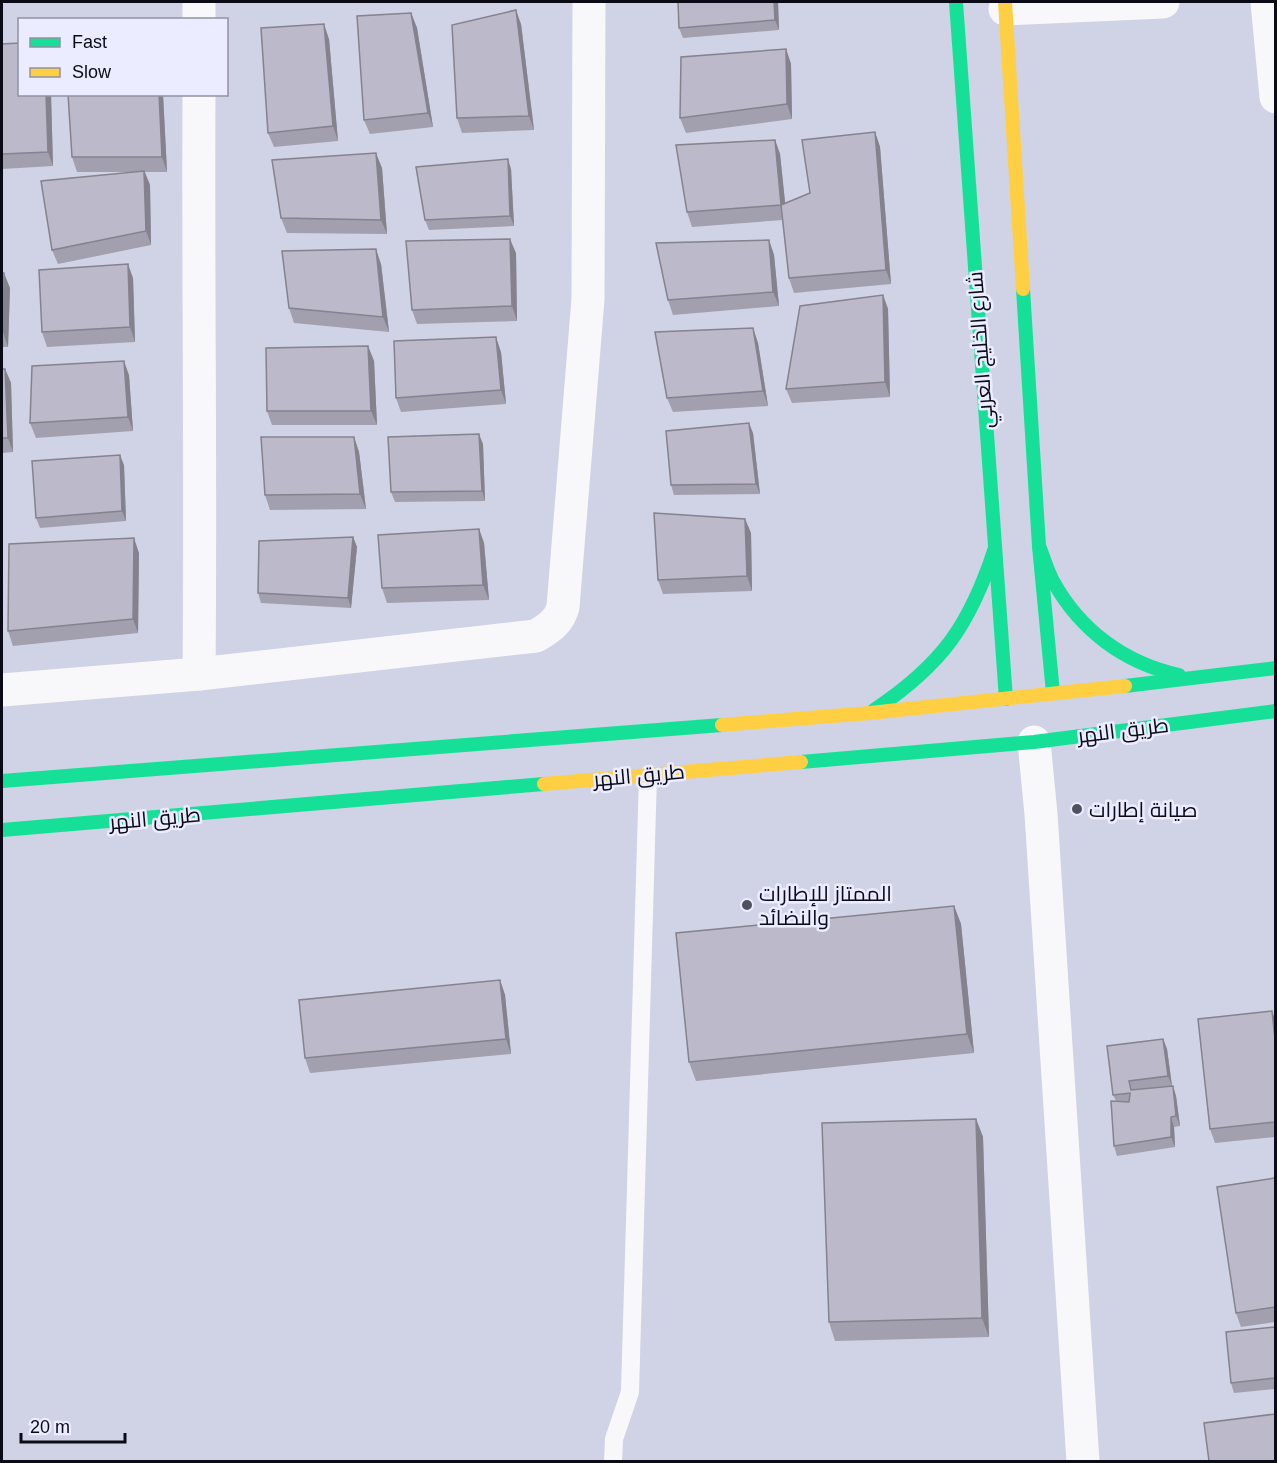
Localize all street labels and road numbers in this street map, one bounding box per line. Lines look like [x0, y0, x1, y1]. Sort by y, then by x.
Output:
street label: شارع الخليج العربي [963, 270, 1002, 429]
street label: طريق النهر [1075, 713, 1170, 749]
street label: طريق النهر [591, 760, 686, 793]
street label: طريق النهر [107, 803, 202, 836]

